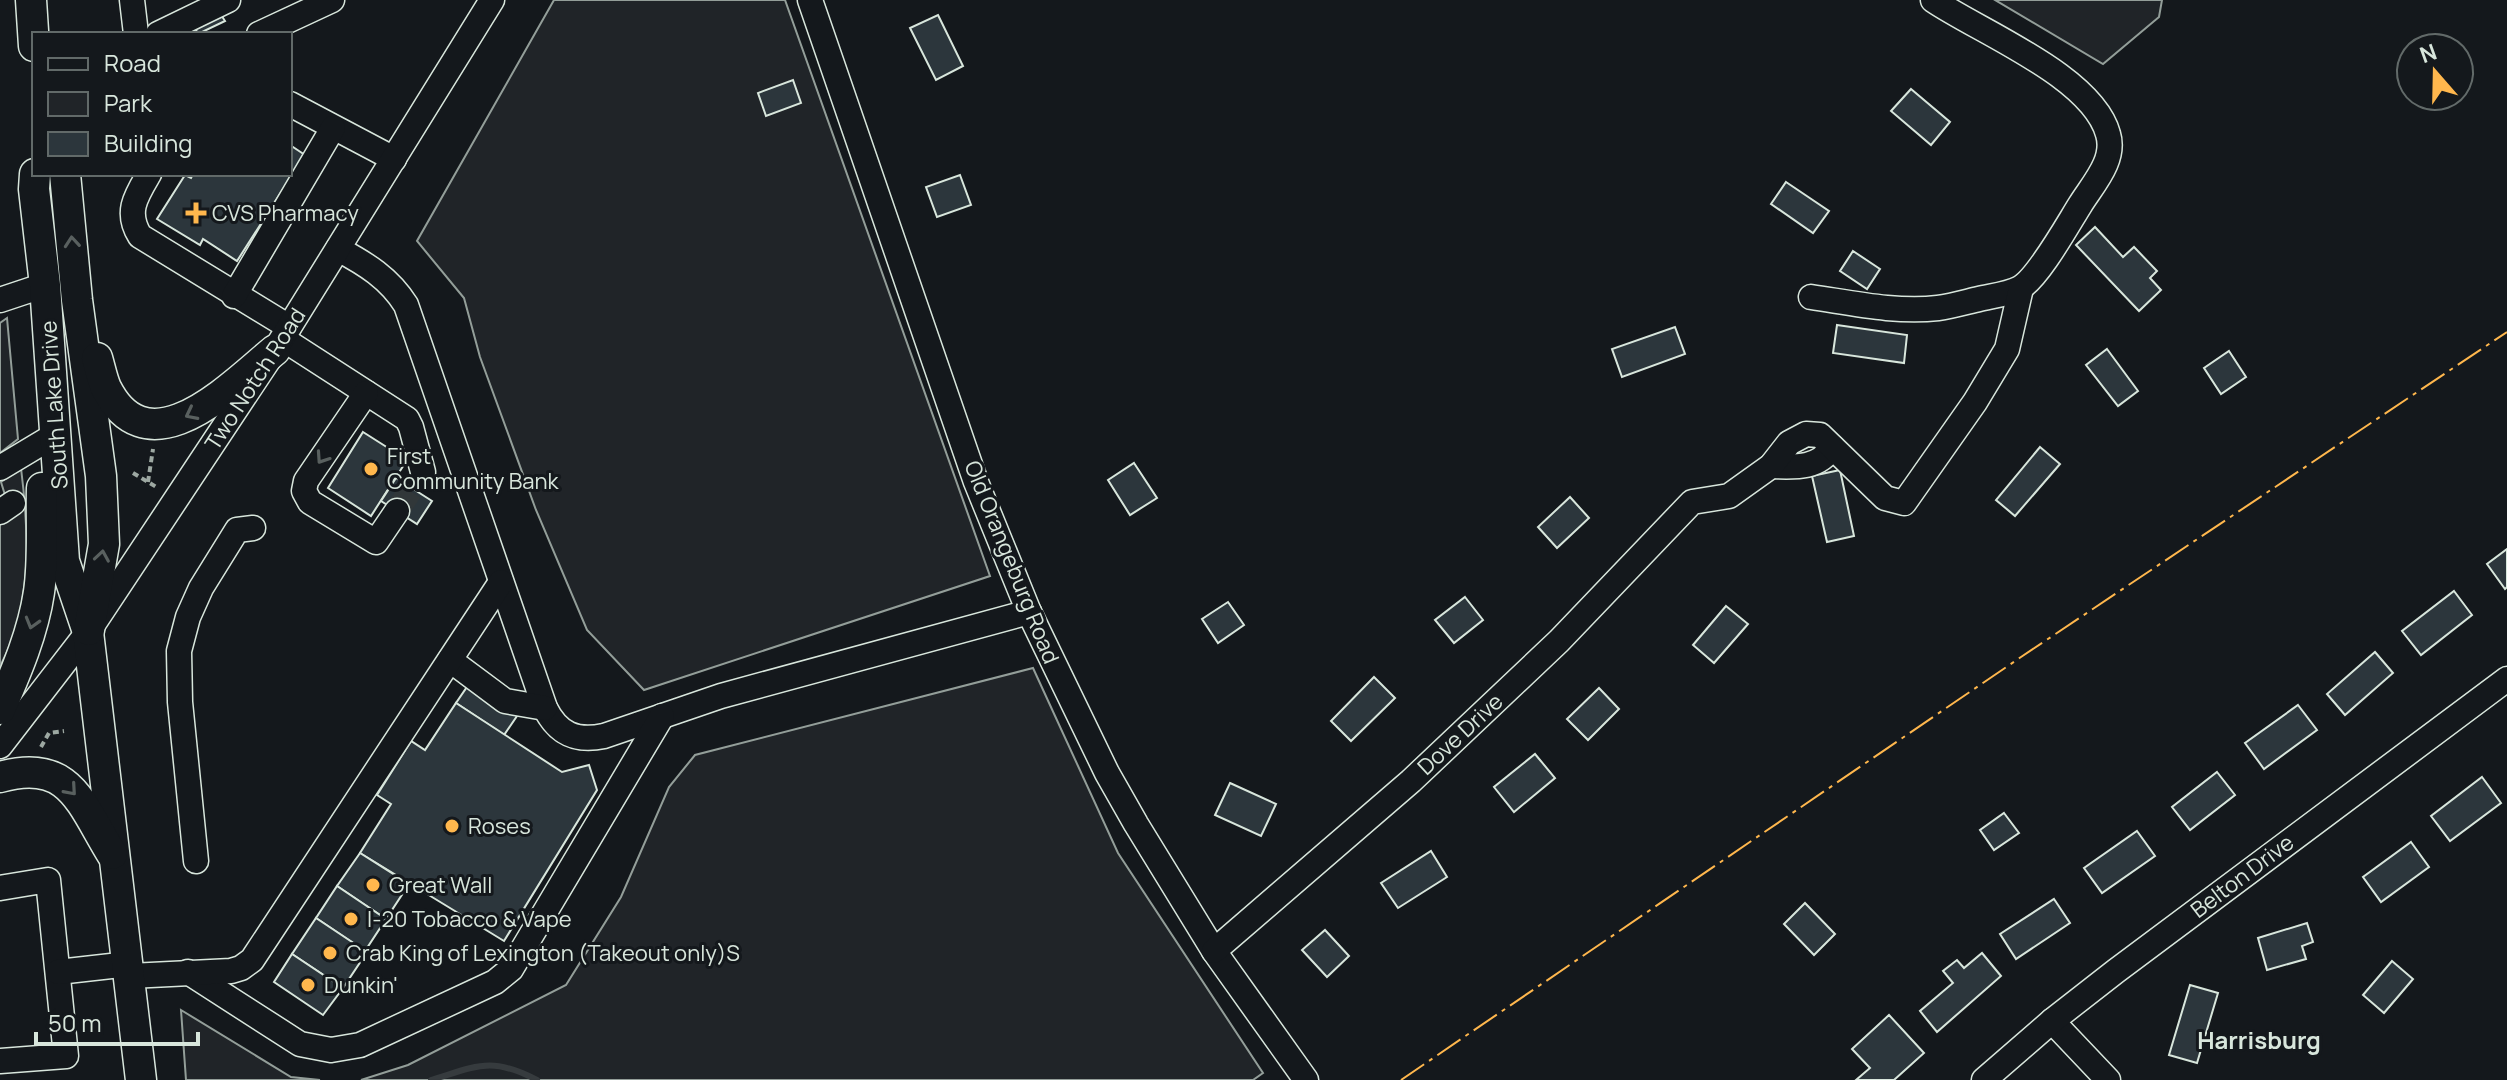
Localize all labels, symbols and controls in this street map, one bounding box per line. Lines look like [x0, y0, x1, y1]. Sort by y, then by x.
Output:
legend [32, 32, 292, 176]
north arrow [2395, 32, 2475, 112]
text: N [2416, 36, 2441, 70]
text: Road [104, 46, 161, 79]
text: Park [104, 86, 153, 119]
text: Building [104, 126, 192, 159]
place label: CVS Pharmacy [212, 198, 359, 228]
marker: CVS Pharmacy [187, 204, 205, 222]
one-way arrow [63, 235, 80, 248]
street label: Two Notch Road [198, 302, 312, 456]
street label: South Lake Drive [33, 320, 75, 490]
one-way arrow [184, 405, 199, 420]
place label: First Community Bank [387, 441, 560, 496]
one-way arrow [317, 449, 332, 463]
street label: Old Orangeburg Road [958, 456, 1066, 668]
marker: First Community Bank [362, 460, 380, 478]
one-way arrow [92, 549, 109, 562]
one-way arrow [25, 615, 41, 629]
street label: Dove Drive [1411, 687, 1509, 781]
one-way arrow [61, 781, 75, 796]
place label: Roses [468, 811, 531, 841]
marker: Roses [443, 817, 461, 835]
street label: Belton Drive [2184, 827, 2300, 925]
place label: Great Wall [389, 870, 492, 900]
marker: Great Wall [364, 876, 382, 894]
place label: I-20 Tobacco & Vape [367, 904, 572, 934]
marker: I-20 Tobacco & Vape [342, 910, 360, 928]
place label: Crab King of Lexington (Takeout only)S [346, 938, 740, 968]
marker: Crab King of Lexington (Takeout only)S [321, 944, 339, 962]
place label: Dunkin' [324, 970, 398, 1000]
marker: Dunkin' [299, 976, 317, 994]
scale bar [36, 996, 198, 1046]
text: 50 m [48, 1006, 102, 1039]
district label: Harrisburg [2197, 1023, 2321, 1056]

